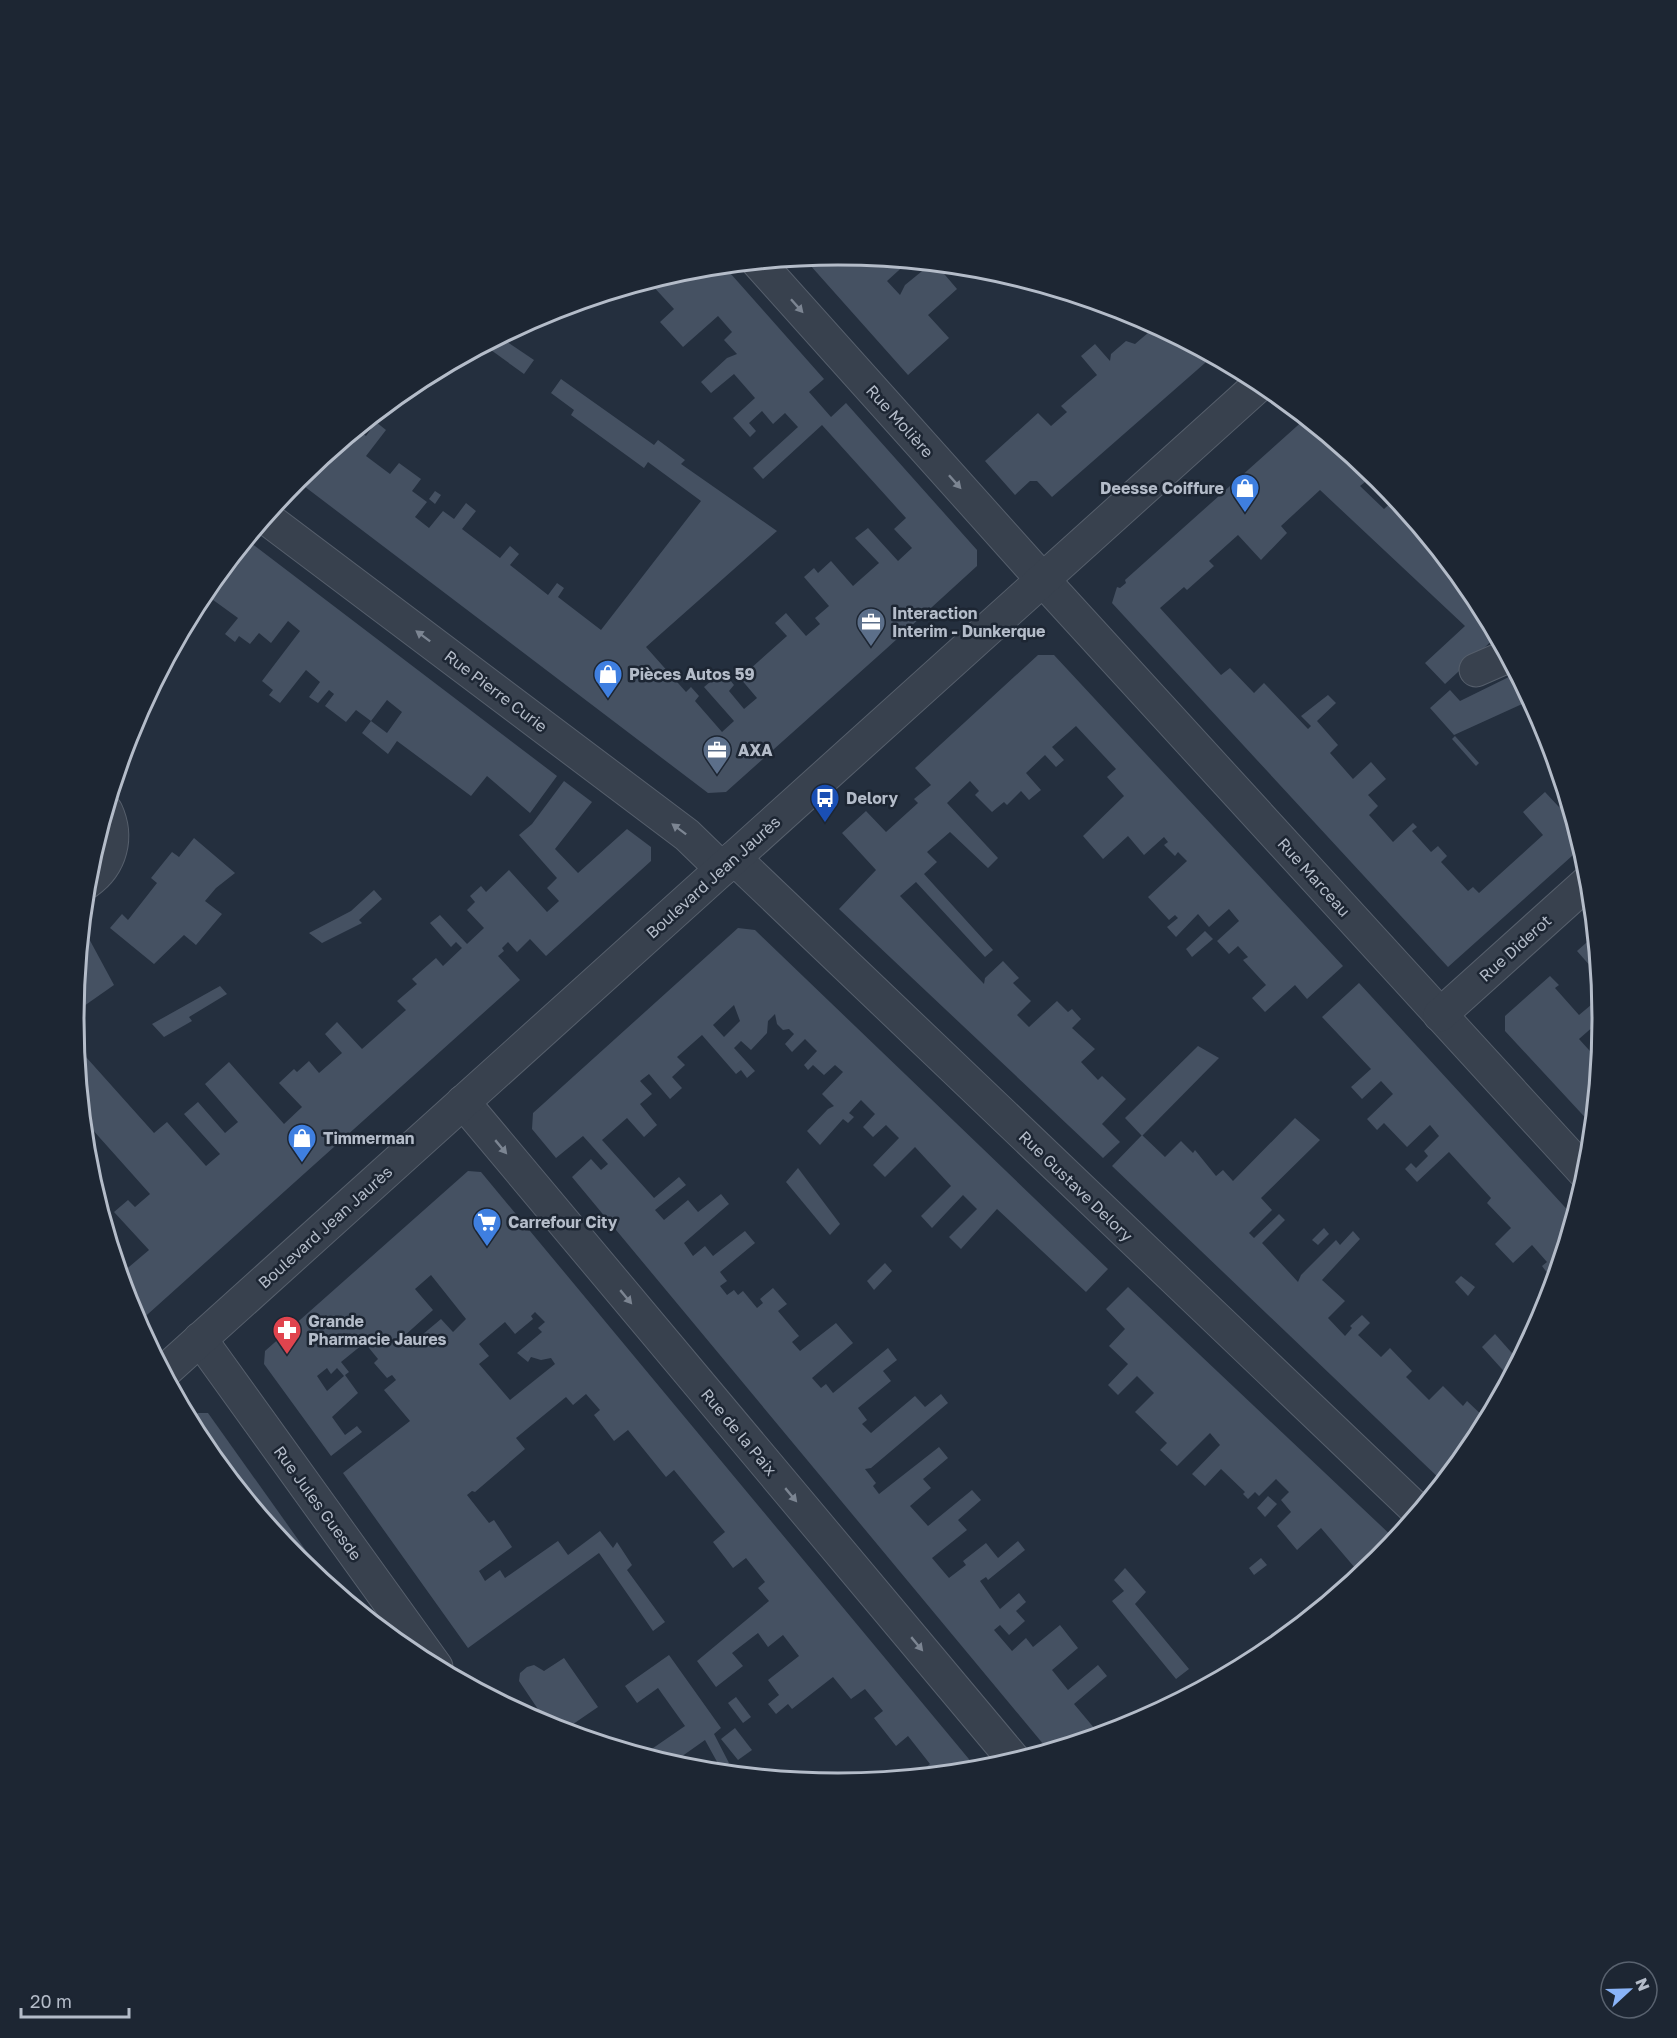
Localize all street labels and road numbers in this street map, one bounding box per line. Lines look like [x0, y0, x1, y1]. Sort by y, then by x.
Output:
street label: Rue Molière [862, 381, 938, 461]
street label: Rue Pierre Curie [441, 646, 551, 736]
street label: Boulevard Jean Jaurès [642, 811, 784, 943]
street label: Rue Marceau [1273, 833, 1355, 921]
street label: Rue Diderot [1475, 910, 1555, 986]
street label: Rue Gustave Delory [1015, 1126, 1137, 1246]
street label: Boulevard Jean Jaurès [254, 1161, 396, 1293]
street label: Rue de la Paix [697, 1384, 781, 1480]
street label: Rue Jules Guesde [270, 1442, 366, 1564]

